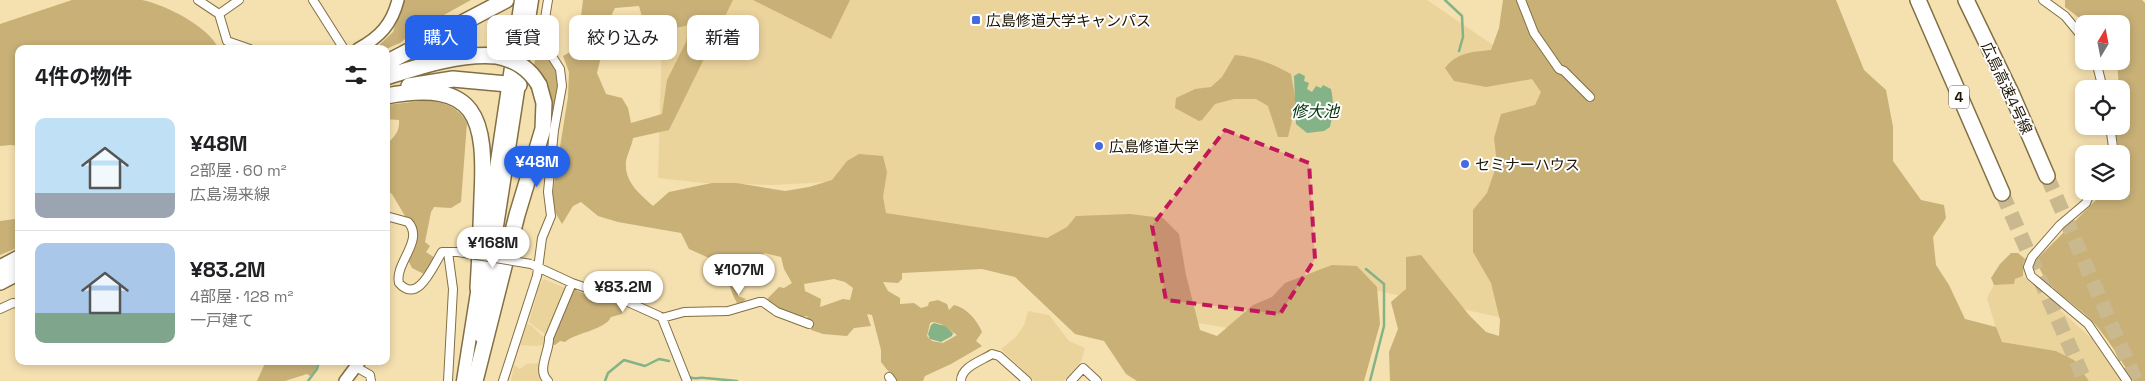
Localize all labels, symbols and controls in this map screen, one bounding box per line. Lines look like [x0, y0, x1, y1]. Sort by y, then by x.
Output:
place label: 広島修道大学キャンパス [986, 11, 1151, 30]
marker: 広島修道大学キャンパス [970, 14, 982, 26]
chip: 購入 [405, 15, 477, 60]
chip: 賃貸 [487, 15, 559, 60]
chip: 絞り込み [569, 15, 677, 60]
chip: 新着 [687, 15, 759, 60]
north arrow [2075, 15, 2130, 70]
map controls [2075, 15, 2130, 200]
street label: 広島高速4号線 [1977, 39, 2037, 137]
icon: filters [342, 61, 370, 89]
text: 4件の物件 [35, 63, 132, 90]
button: locate [2075, 80, 2130, 135]
road number: 4 [1949, 85, 1969, 108]
water label: 修大池 [1291, 101, 1341, 122]
text: ¥48M [190, 130, 248, 157]
place label: 広島修道大学 [1109, 137, 1199, 156]
icon: home [75, 138, 135, 198]
marker: 広島修道大学 [1093, 140, 1105, 152]
button: layers [2075, 145, 2130, 200]
pin: ¥48M [507, 146, 567, 188]
text: ¥48M [515, 151, 559, 172]
place label: セミナーハウス [1475, 155, 1580, 174]
marker: セミナーハウス [1459, 158, 1471, 170]
text: 2部屋 · 60 m² [190, 160, 287, 181]
text: 広島湯来線 [190, 184, 270, 205]
pin: ¥168M [458, 226, 528, 269]
text: ¥168M [468, 232, 518, 253]
pin: ¥107M [704, 254, 774, 296]
text: ¥83.2M [190, 256, 266, 283]
text: ¥107M [714, 259, 764, 280]
icon: home [75, 263, 135, 323]
pin: ¥83.2M [582, 270, 664, 313]
text: ¥83.2M [594, 276, 652, 297]
text: 4部屋 · 128 m² [190, 286, 293, 307]
text: 一戸建て [190, 310, 254, 331]

